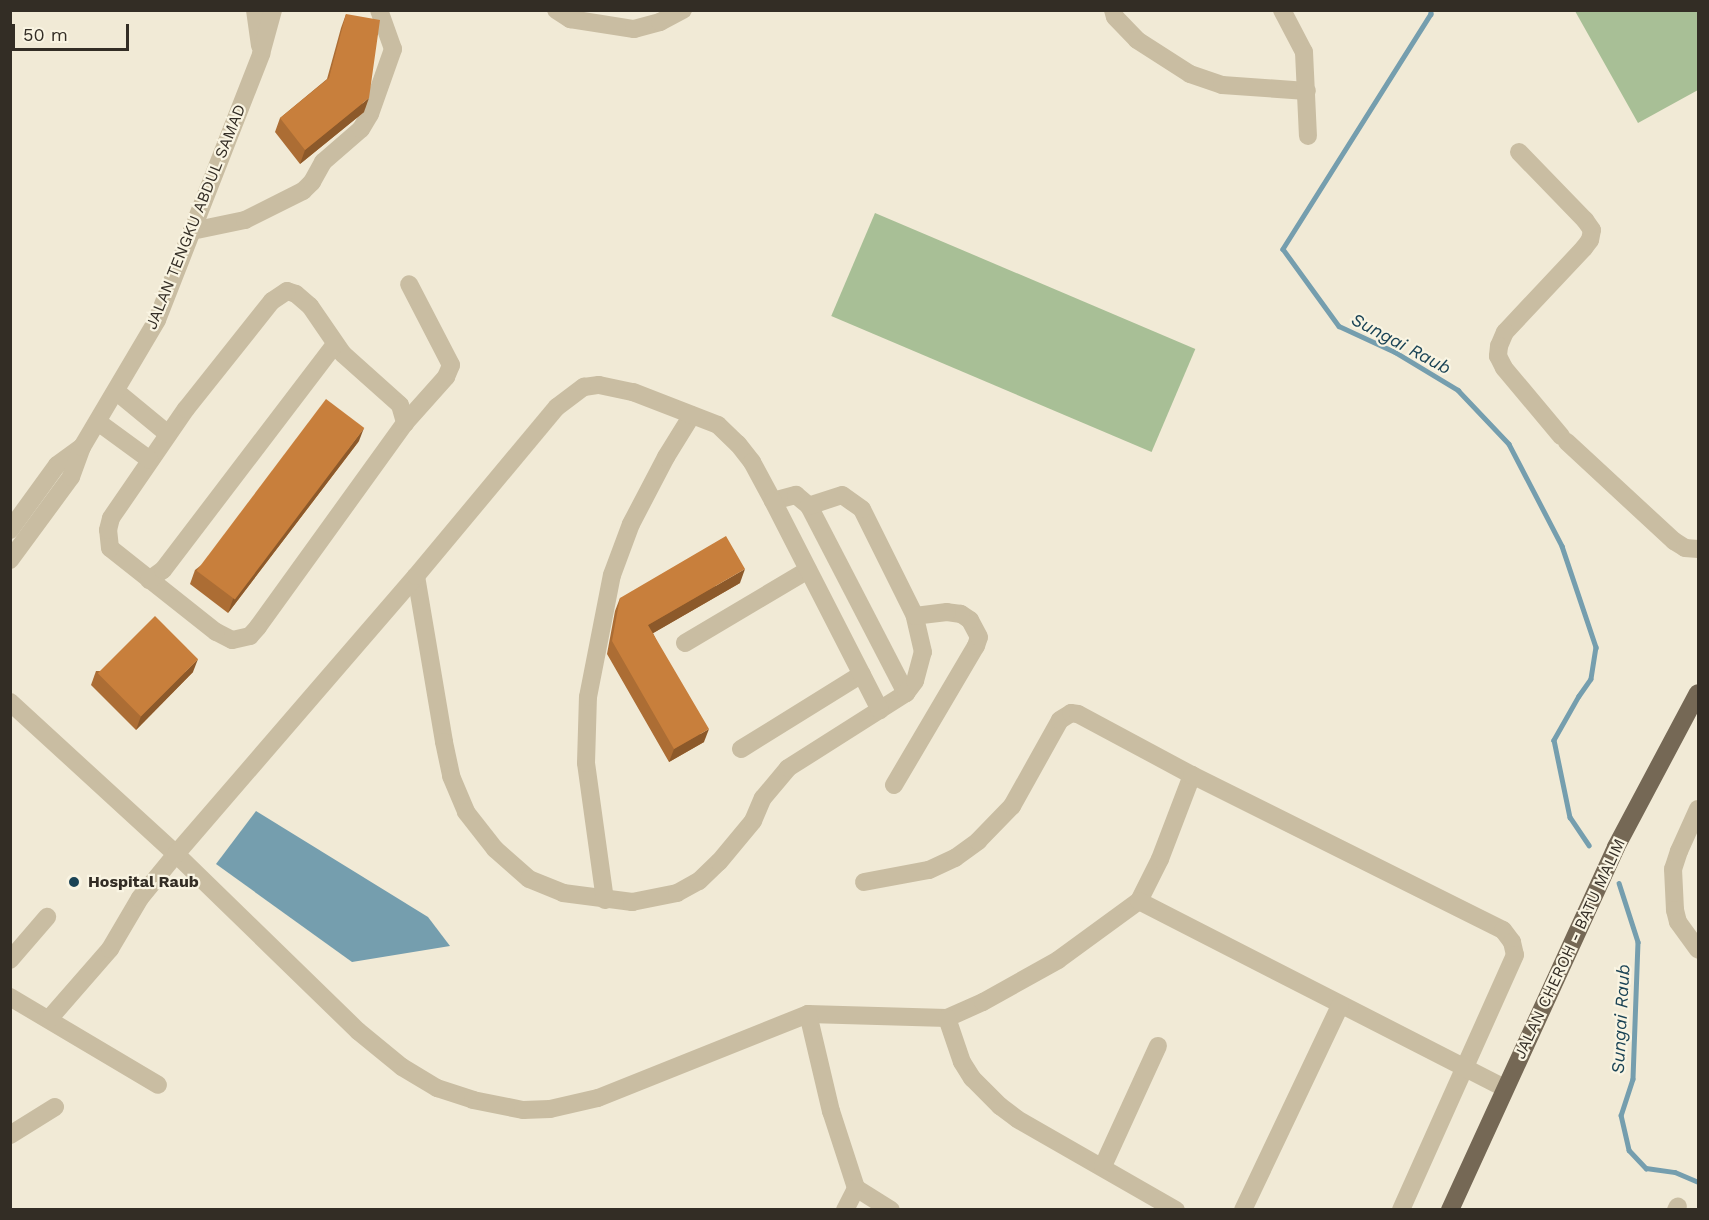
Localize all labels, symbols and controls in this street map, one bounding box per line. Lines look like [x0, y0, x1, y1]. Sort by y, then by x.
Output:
scale bar [15, 12, 132, 50]
text: 50 m [23, 24, 68, 45]
street label: JALAN TENGKU ABDUL SAMAD [142, 101, 250, 333]
water label: Sungai Raub [1347, 309, 1455, 379]
street label: JALAN CHEROH - BATU MALIM [1510, 836, 1630, 1062]
place label: Hospital Raub [88, 872, 199, 892]
marker: Hospital Raub [65, 873, 83, 891]
water label: Sungai Raub [1607, 964, 1635, 1074]

